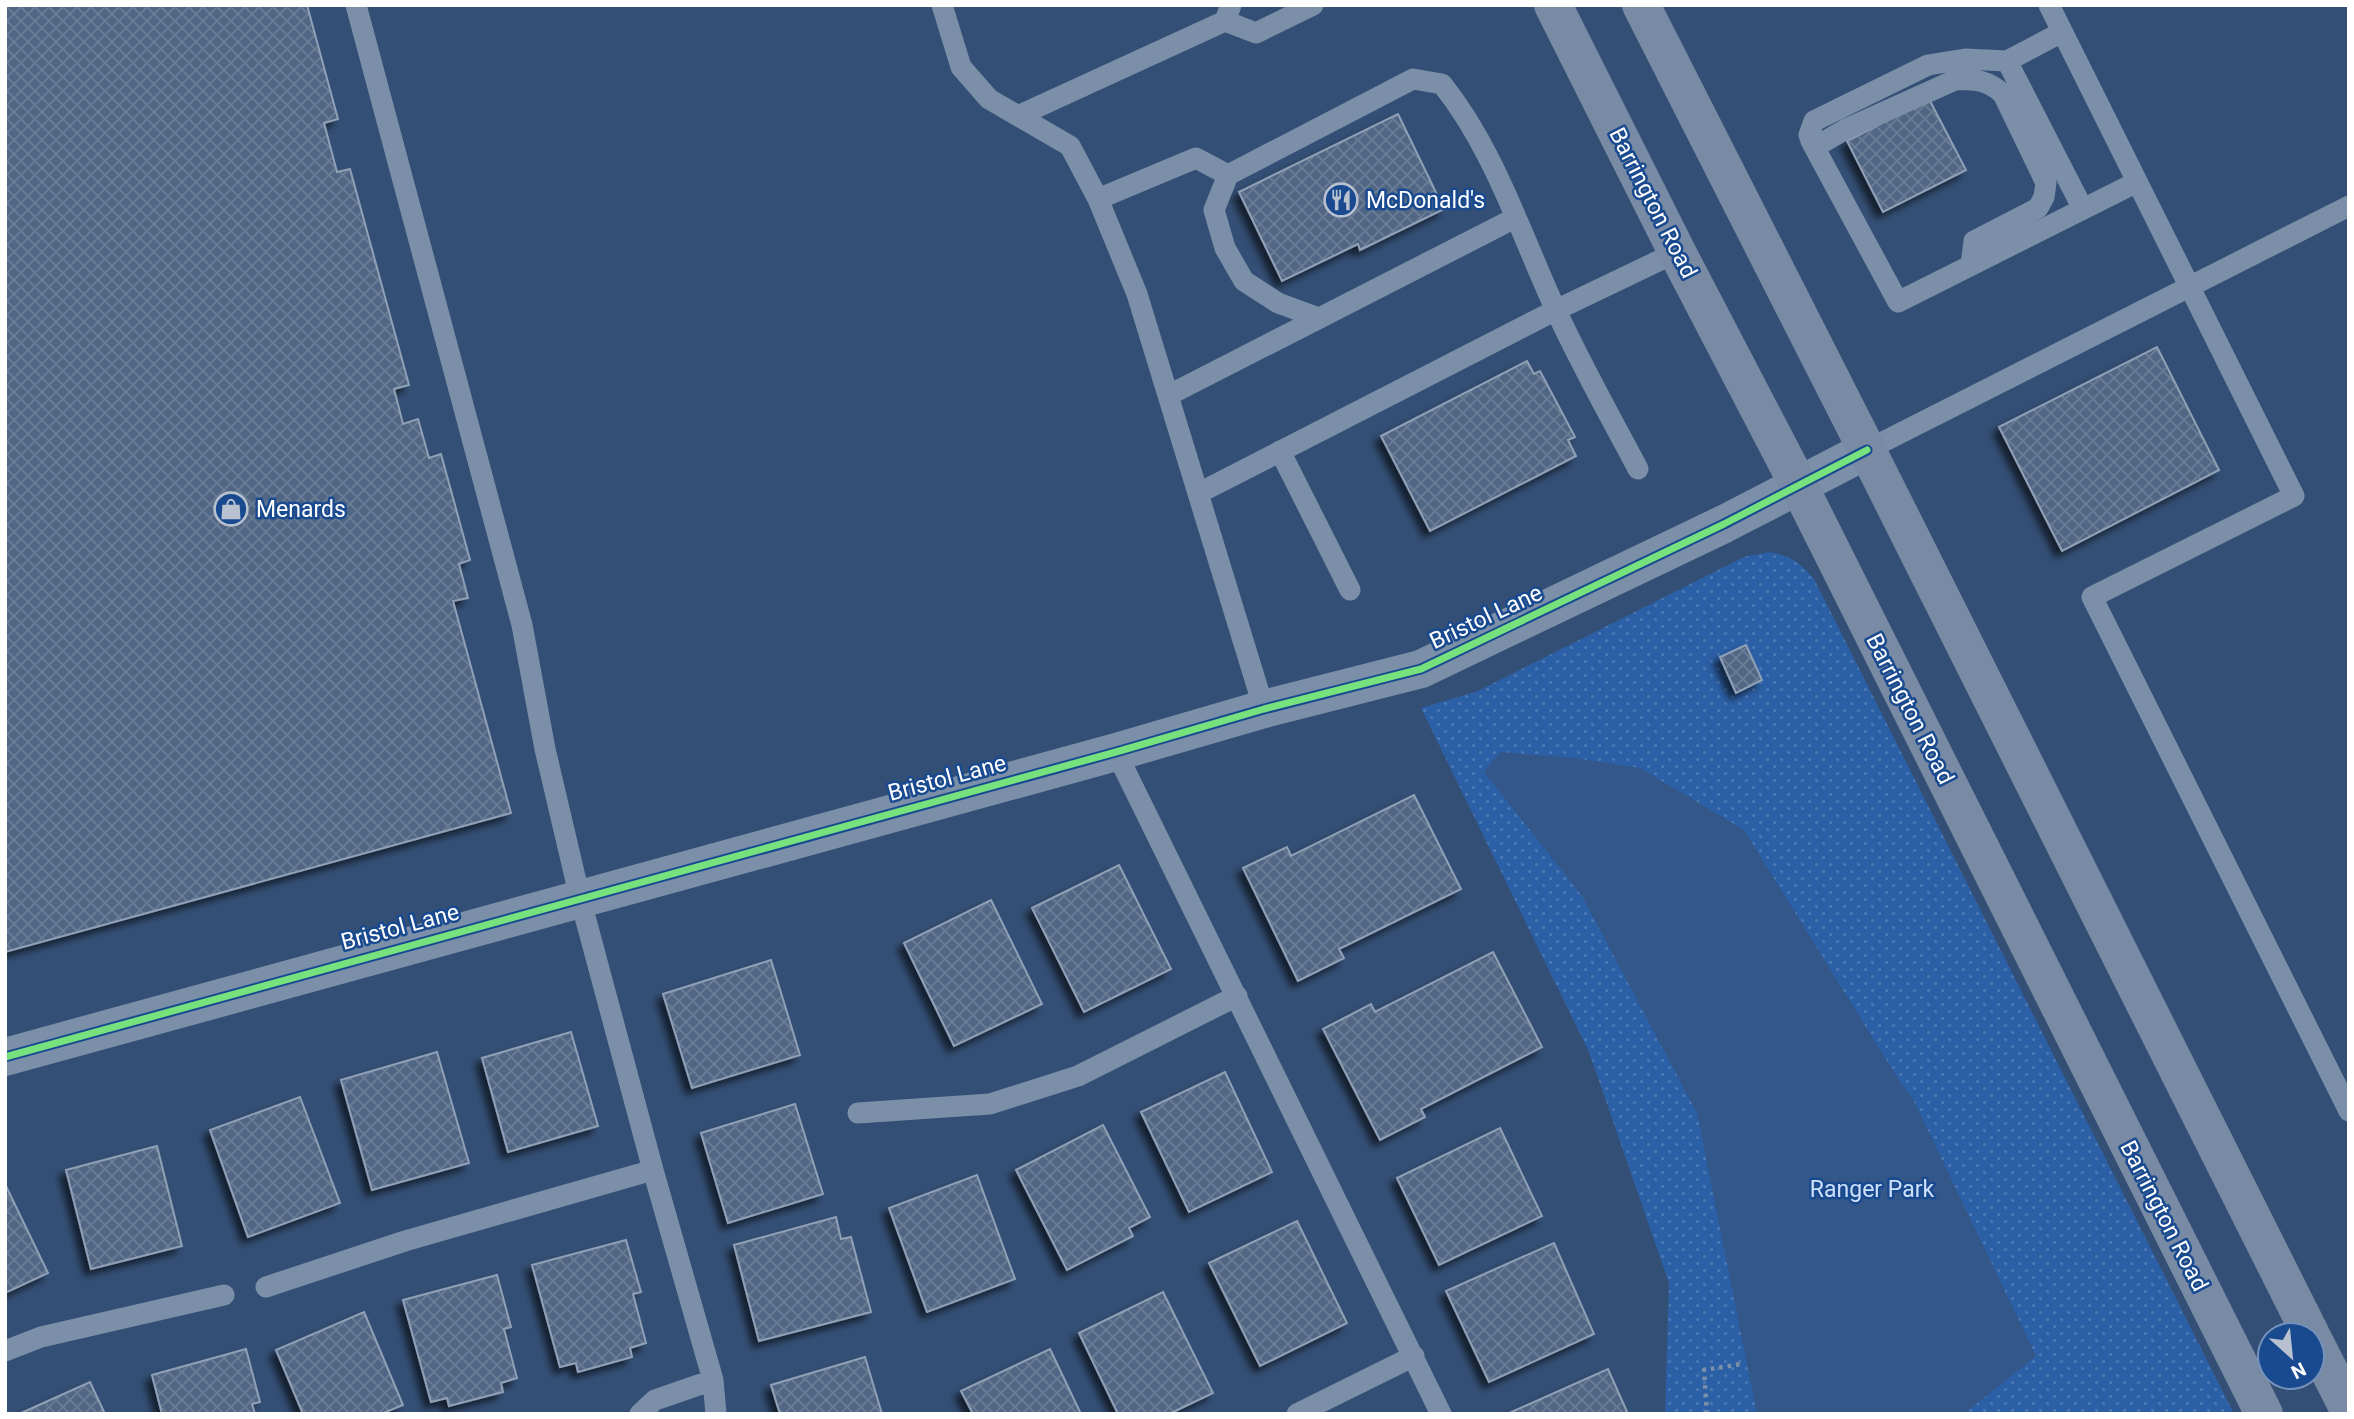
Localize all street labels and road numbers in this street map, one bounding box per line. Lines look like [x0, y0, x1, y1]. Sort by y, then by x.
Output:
street label: Barrington Road [1603, 123, 1703, 283]
street label: Bristol Lane [1425, 579, 1547, 655]
street label: Barrington Road [1860, 629, 1960, 789]
street label: Bristol Lane [885, 749, 1009, 807]
street label: Bristol Lane [338, 898, 462, 956]
street label: Barrington Road [2114, 1136, 2214, 1296]

